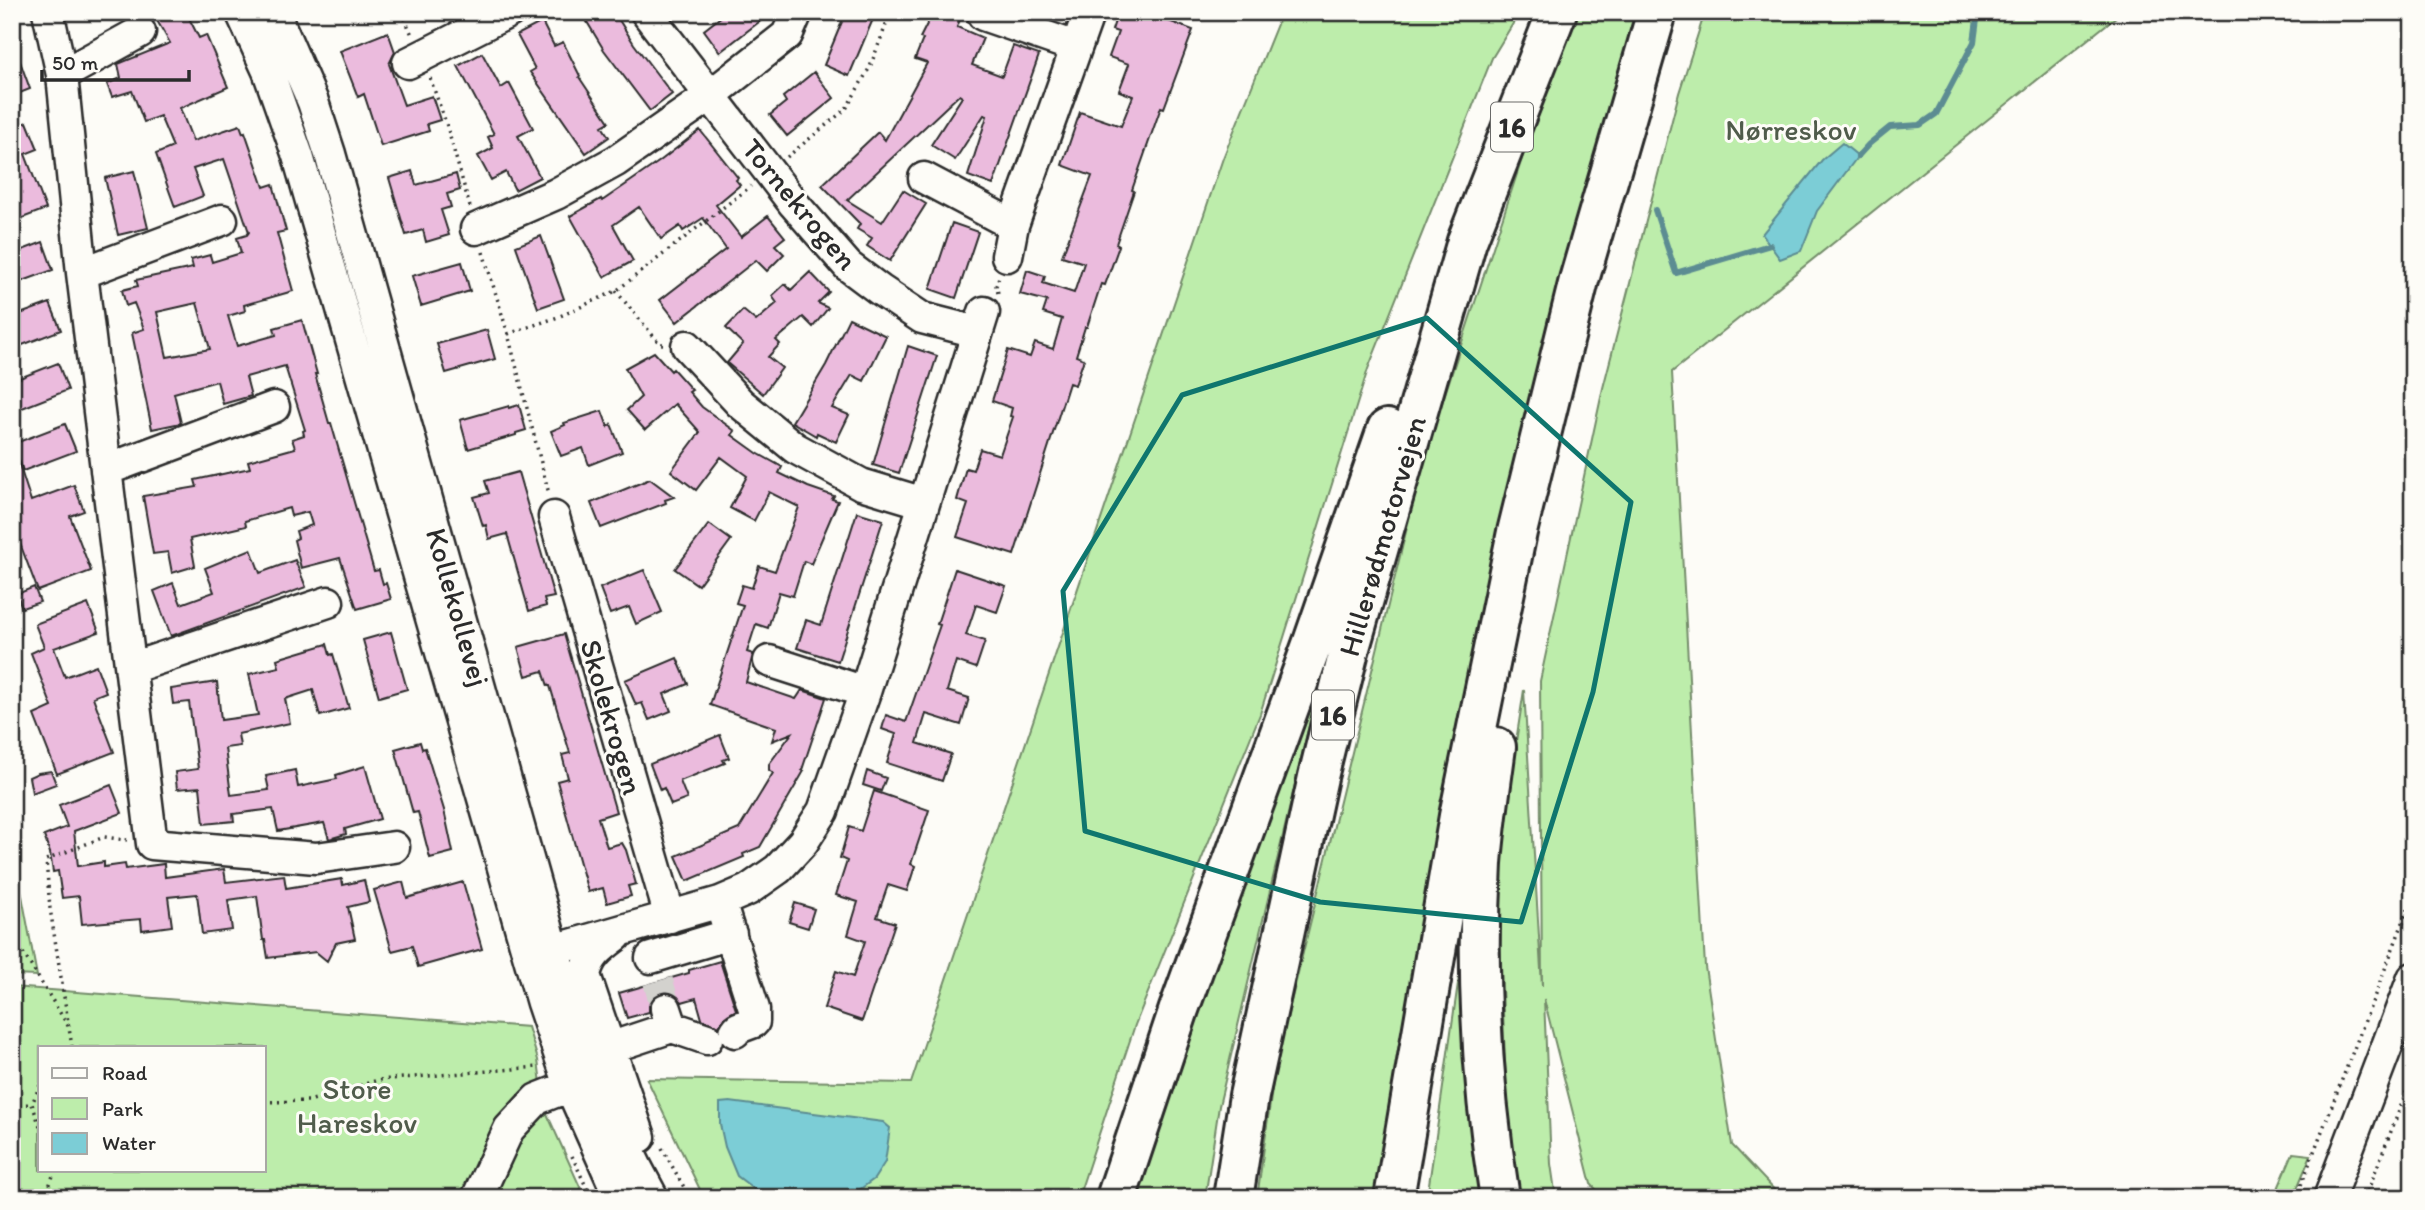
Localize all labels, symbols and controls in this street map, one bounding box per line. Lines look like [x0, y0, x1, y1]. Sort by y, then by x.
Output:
scale bar [42, 38, 189, 82]
text: 50 m [52, 50, 99, 75]
road number: 16 [1491, 102, 1533, 152]
park label: Nørreskov [1725, 111, 1857, 148]
street label: Tornekrogen [734, 131, 866, 277]
street label: Hillerødmotorvejen [1330, 411, 1434, 660]
street label: Kollekollevej [418, 523, 498, 691]
street label: Skolekrogen [572, 635, 652, 799]
road number: 16 [1312, 690, 1354, 740]
legend [38, 1046, 266, 1172]
text: Road [102, 1060, 148, 1085]
park label: Store Hareskov [297, 1070, 417, 1141]
text: Park [102, 1096, 144, 1121]
text: Water [102, 1130, 156, 1155]

